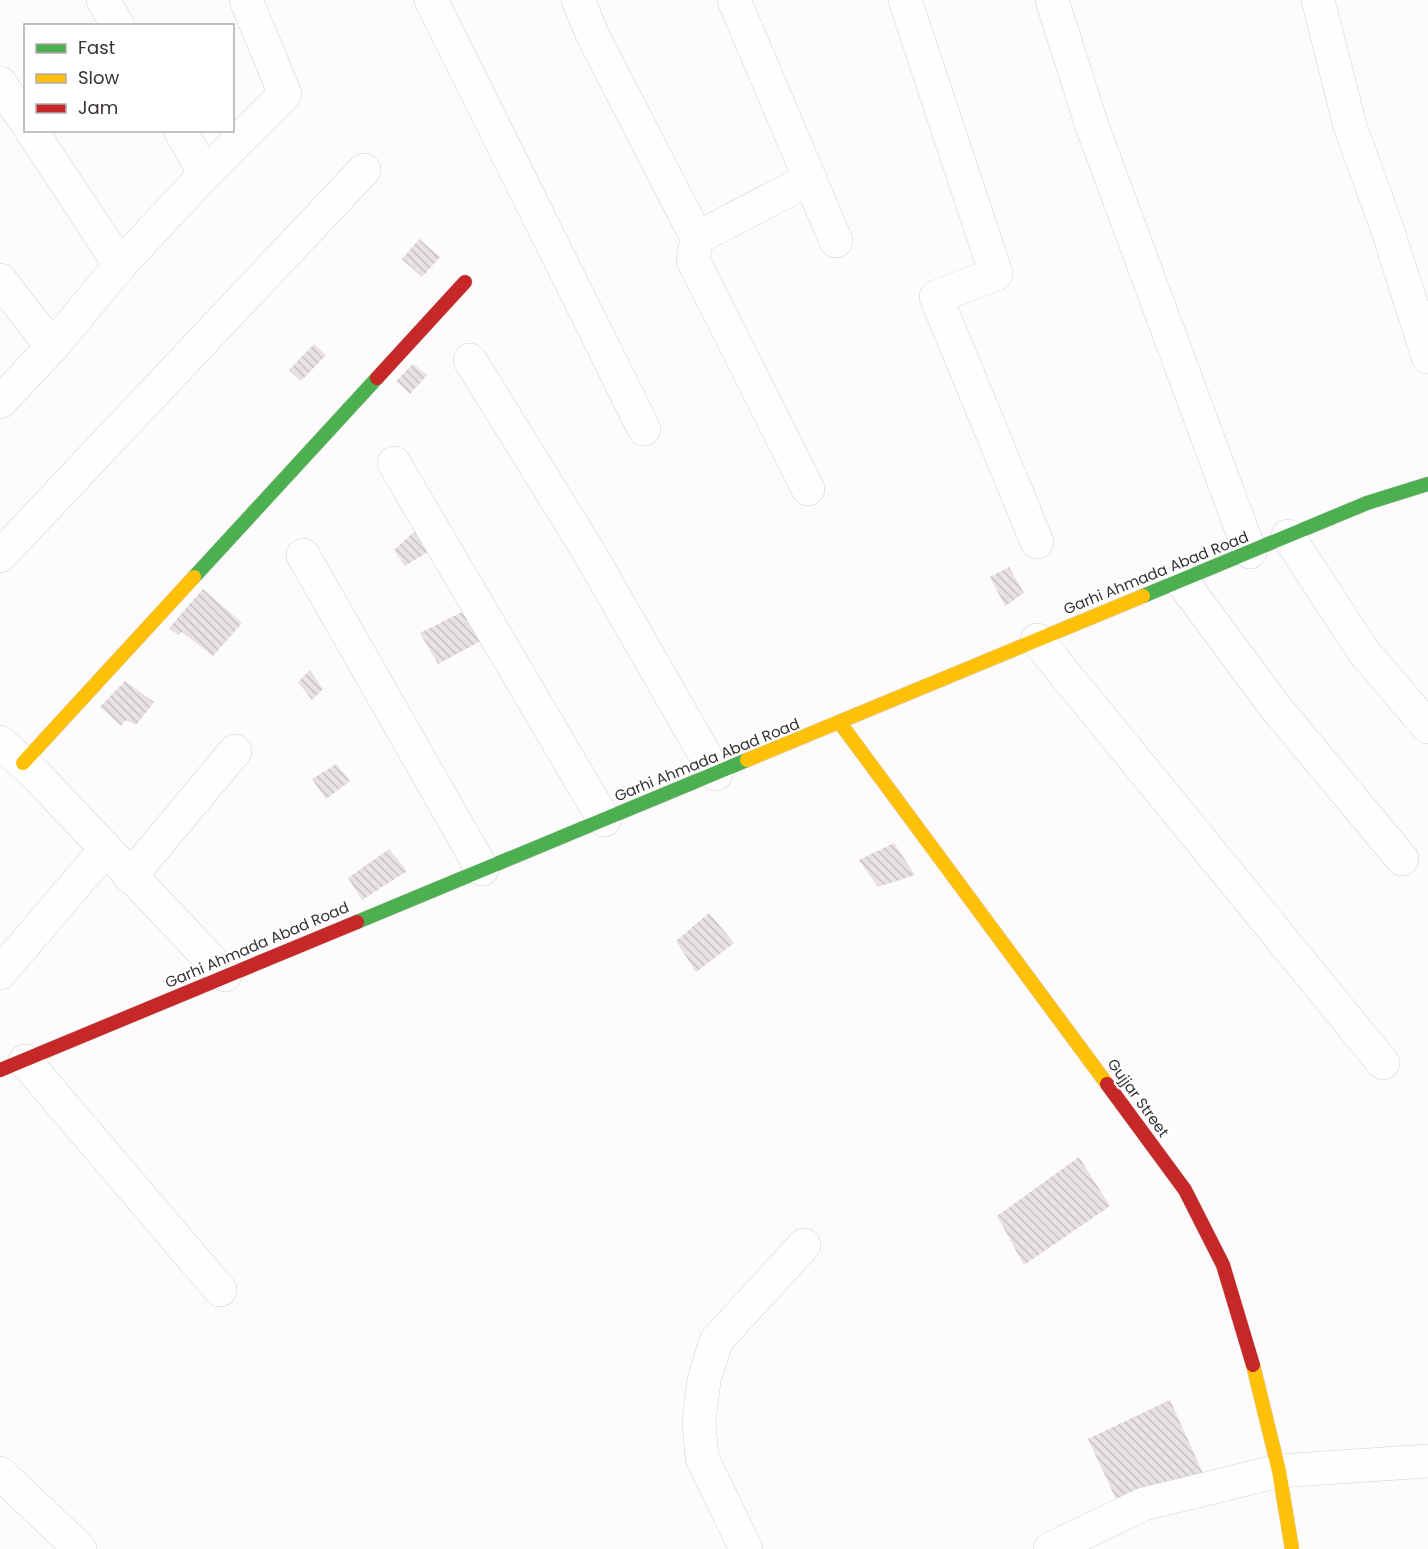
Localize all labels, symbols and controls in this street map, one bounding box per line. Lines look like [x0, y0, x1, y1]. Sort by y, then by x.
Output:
legend [24, 24, 234, 132]
text: Fast [78, 35, 115, 60]
text: Slow [78, 65, 120, 90]
text: Jam [78, 95, 118, 120]
street label: Garhi Ahmada Abad Road [1060, 526, 1251, 619]
street label: Garhi Ahmada Abad Road [611, 713, 802, 806]
street label: Garhi Ahmada Abad Road [162, 896, 352, 993]
street label: Gujjar Street [1103, 1054, 1174, 1141]

